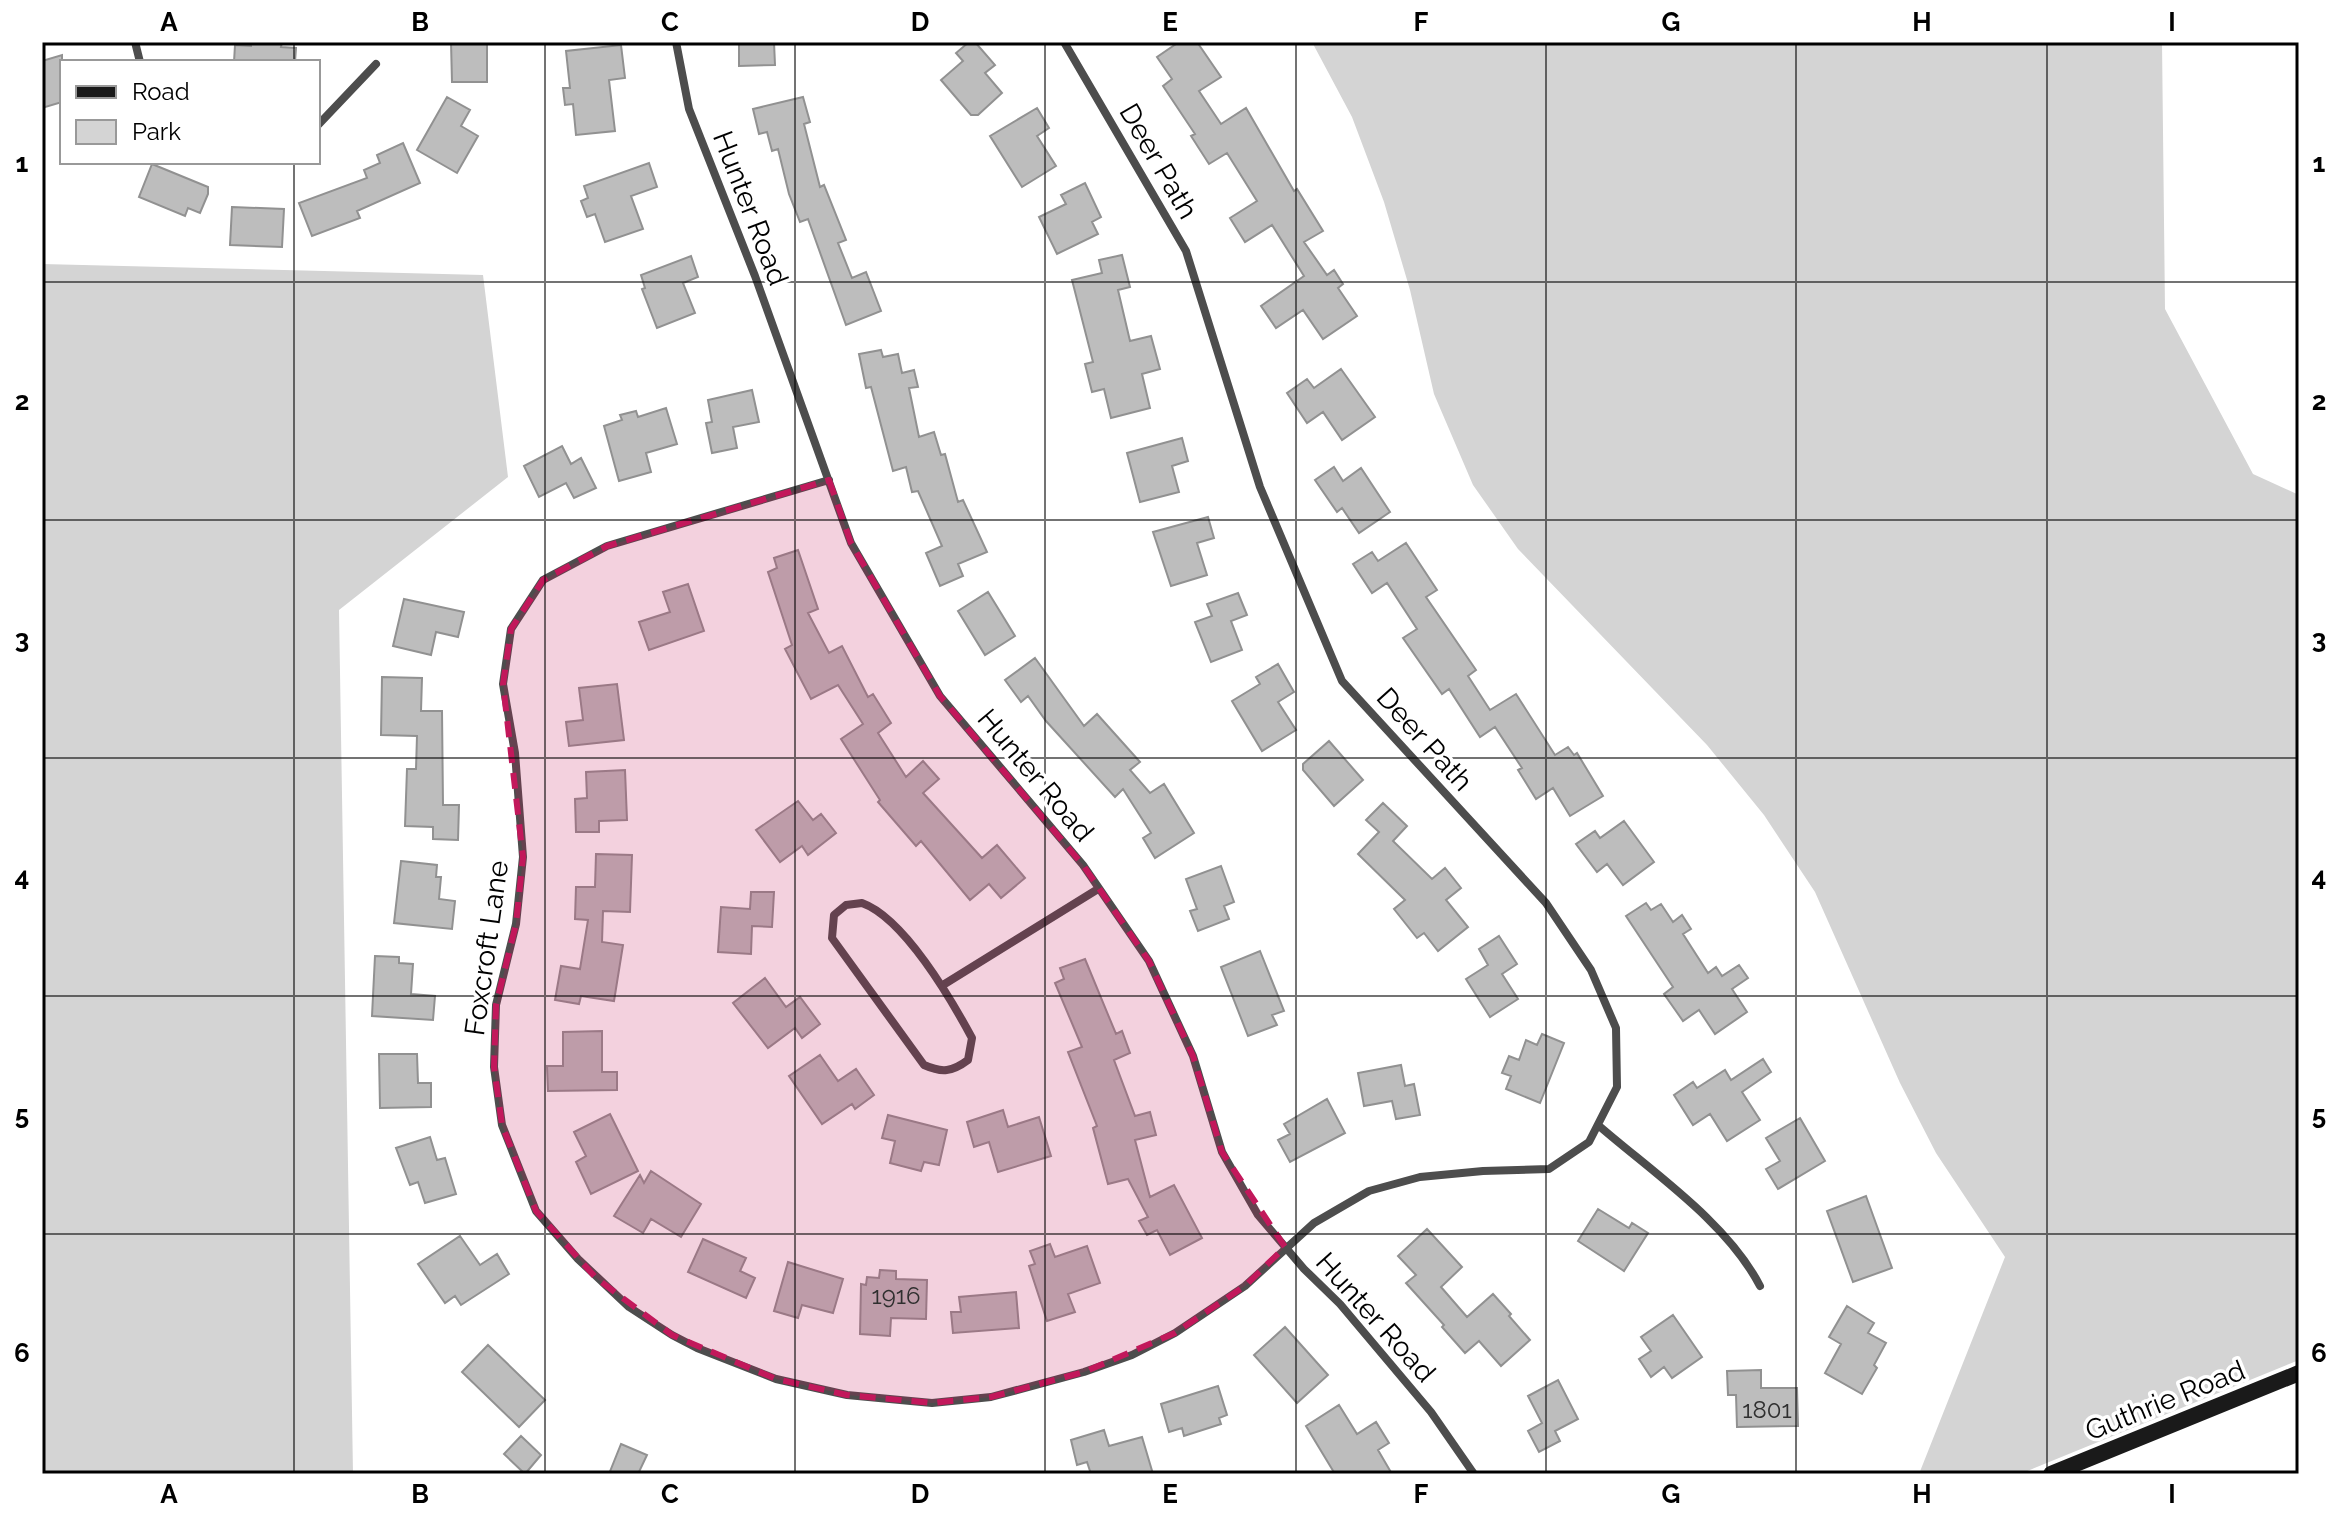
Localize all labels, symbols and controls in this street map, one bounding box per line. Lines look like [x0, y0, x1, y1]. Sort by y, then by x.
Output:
text: A [160, 7, 178, 37]
text: B [411, 7, 429, 37]
text: C [661, 7, 679, 37]
text: D [911, 7, 929, 37]
text: E [1162, 7, 1178, 37]
text: F [1414, 7, 1429, 37]
text: G [1662, 7, 1680, 37]
text: H [1912, 7, 1932, 37]
text: I [2168, 7, 2176, 37]
legend [60, 60, 320, 164]
text: Road [132, 77, 190, 106]
street label: Deer Path [1112, 98, 1205, 225]
text: Park [132, 117, 181, 146]
street label: Hunter Road [706, 126, 795, 290]
text: 1 [16, 148, 29, 178]
text: 1 [2313, 148, 2326, 178]
text: 2 [15, 386, 29, 416]
text: 2 [2312, 386, 2326, 416]
text: 3 [15, 624, 29, 654]
text: 3 [2312, 624, 2326, 654]
street label: Deer Path [1370, 681, 1479, 798]
street label: Hunter Road [971, 702, 1100, 848]
street label: Foxcroft Lane [458, 858, 515, 1038]
text: 4 [15, 862, 29, 892]
text: 4 [2312, 862, 2326, 892]
text: 5 [15, 1100, 29, 1130]
text: 5 [2312, 1100, 2326, 1130]
street label: Hunter Road [1309, 1246, 1442, 1389]
house number: 1916 [871, 1281, 921, 1310]
text: 6 [14, 1338, 30, 1368]
text: 6 [2311, 1338, 2327, 1368]
street label: Guthrie Road [2081, 1353, 2250, 1447]
house number: 1801 [1742, 1395, 1792, 1424]
text: A [160, 1479, 178, 1509]
text: B [411, 1479, 429, 1509]
text: C [661, 1479, 679, 1509]
text: D [911, 1479, 929, 1509]
text: E [1162, 1479, 1178, 1509]
text: F [1414, 1479, 1429, 1509]
text: G [1662, 1479, 1680, 1509]
text: H [1912, 1479, 1932, 1509]
text: I [2168, 1479, 2176, 1509]

